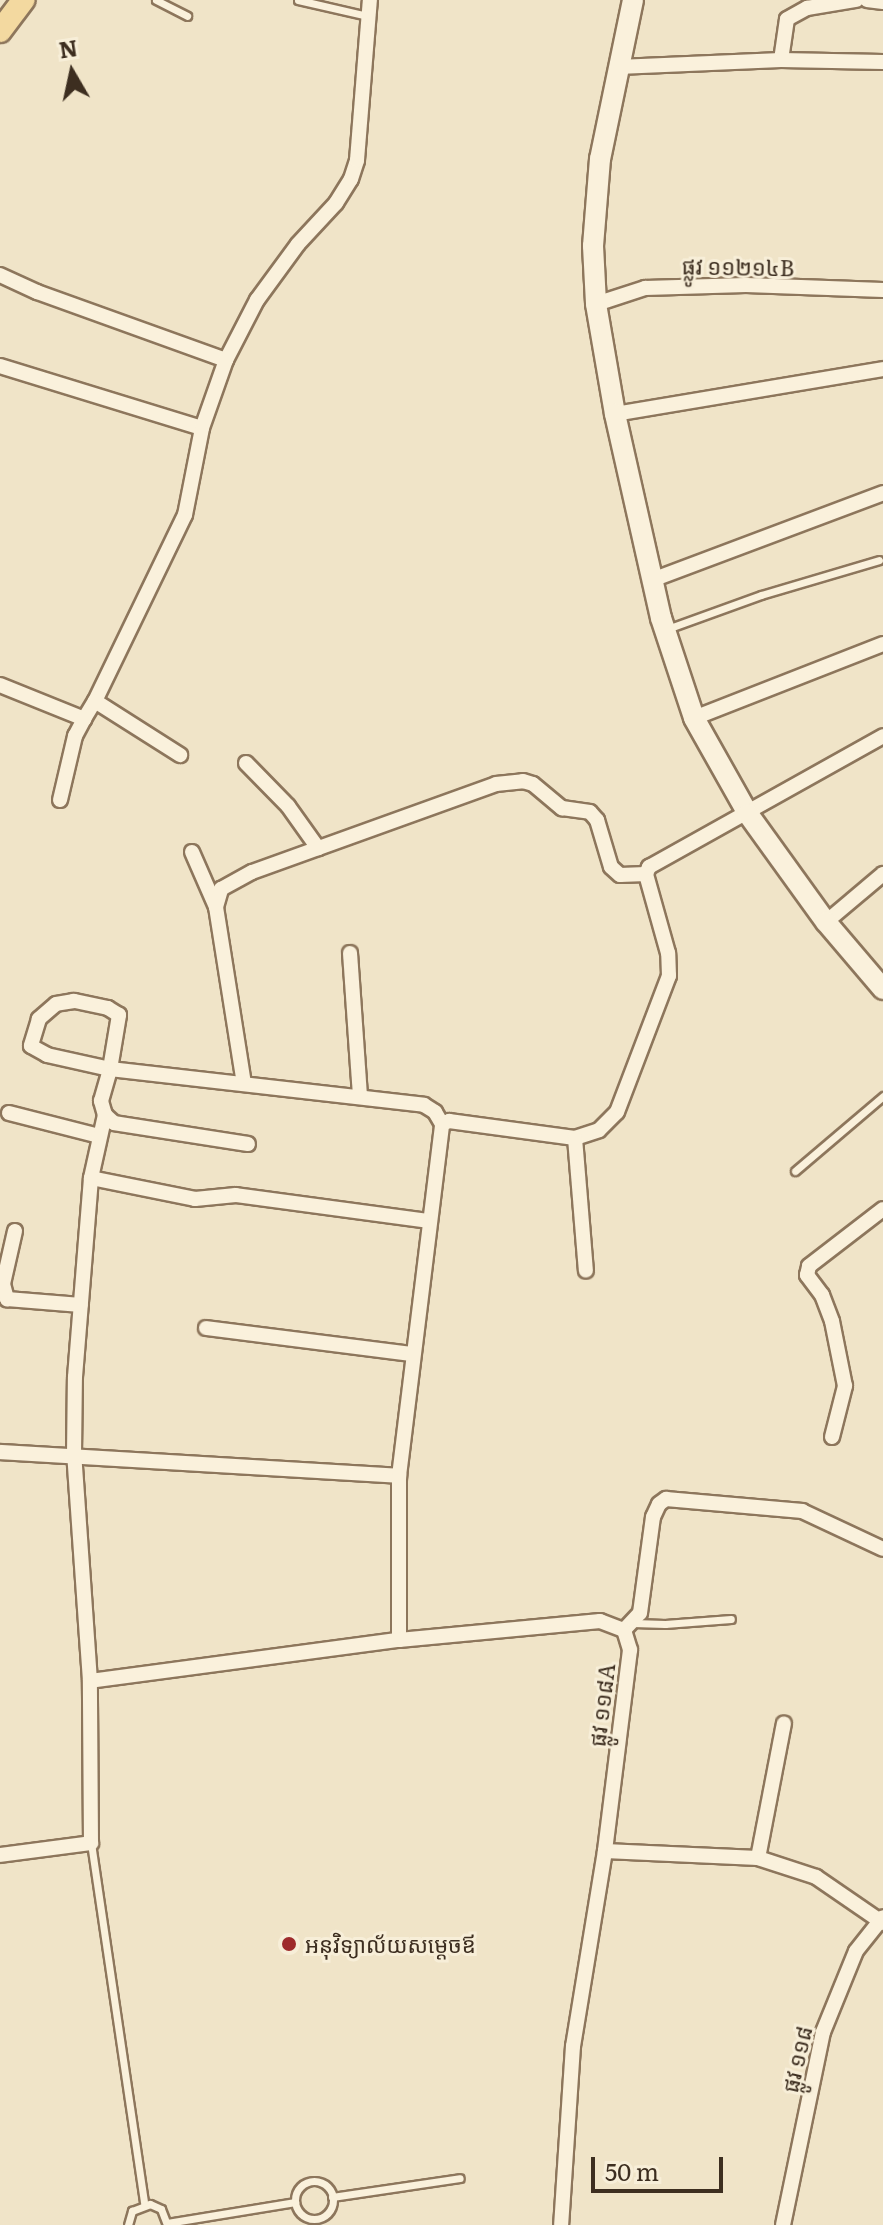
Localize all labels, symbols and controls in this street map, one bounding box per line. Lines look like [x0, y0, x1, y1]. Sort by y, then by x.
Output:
text: N [56, 30, 80, 66]
north arrow [32, 32, 112, 112]
street label: ផ្លូវ ១១២១៤B [682, 252, 794, 280]
street label: ផ្លូវ ១១៨A [583, 1662, 619, 1748]
place label: អនុវិទ្យាល័យសម្តេចឪ [305, 1931, 476, 1957]
marker: អនុវិទ្យាល័យសម្តេចឪ [280, 1935, 298, 1953]
street label: ផ្លូវ ១១៨ [776, 2023, 816, 2095]
scale bar [595, 2141, 727, 2191]
text: 50 m [605, 2153, 659, 2188]

